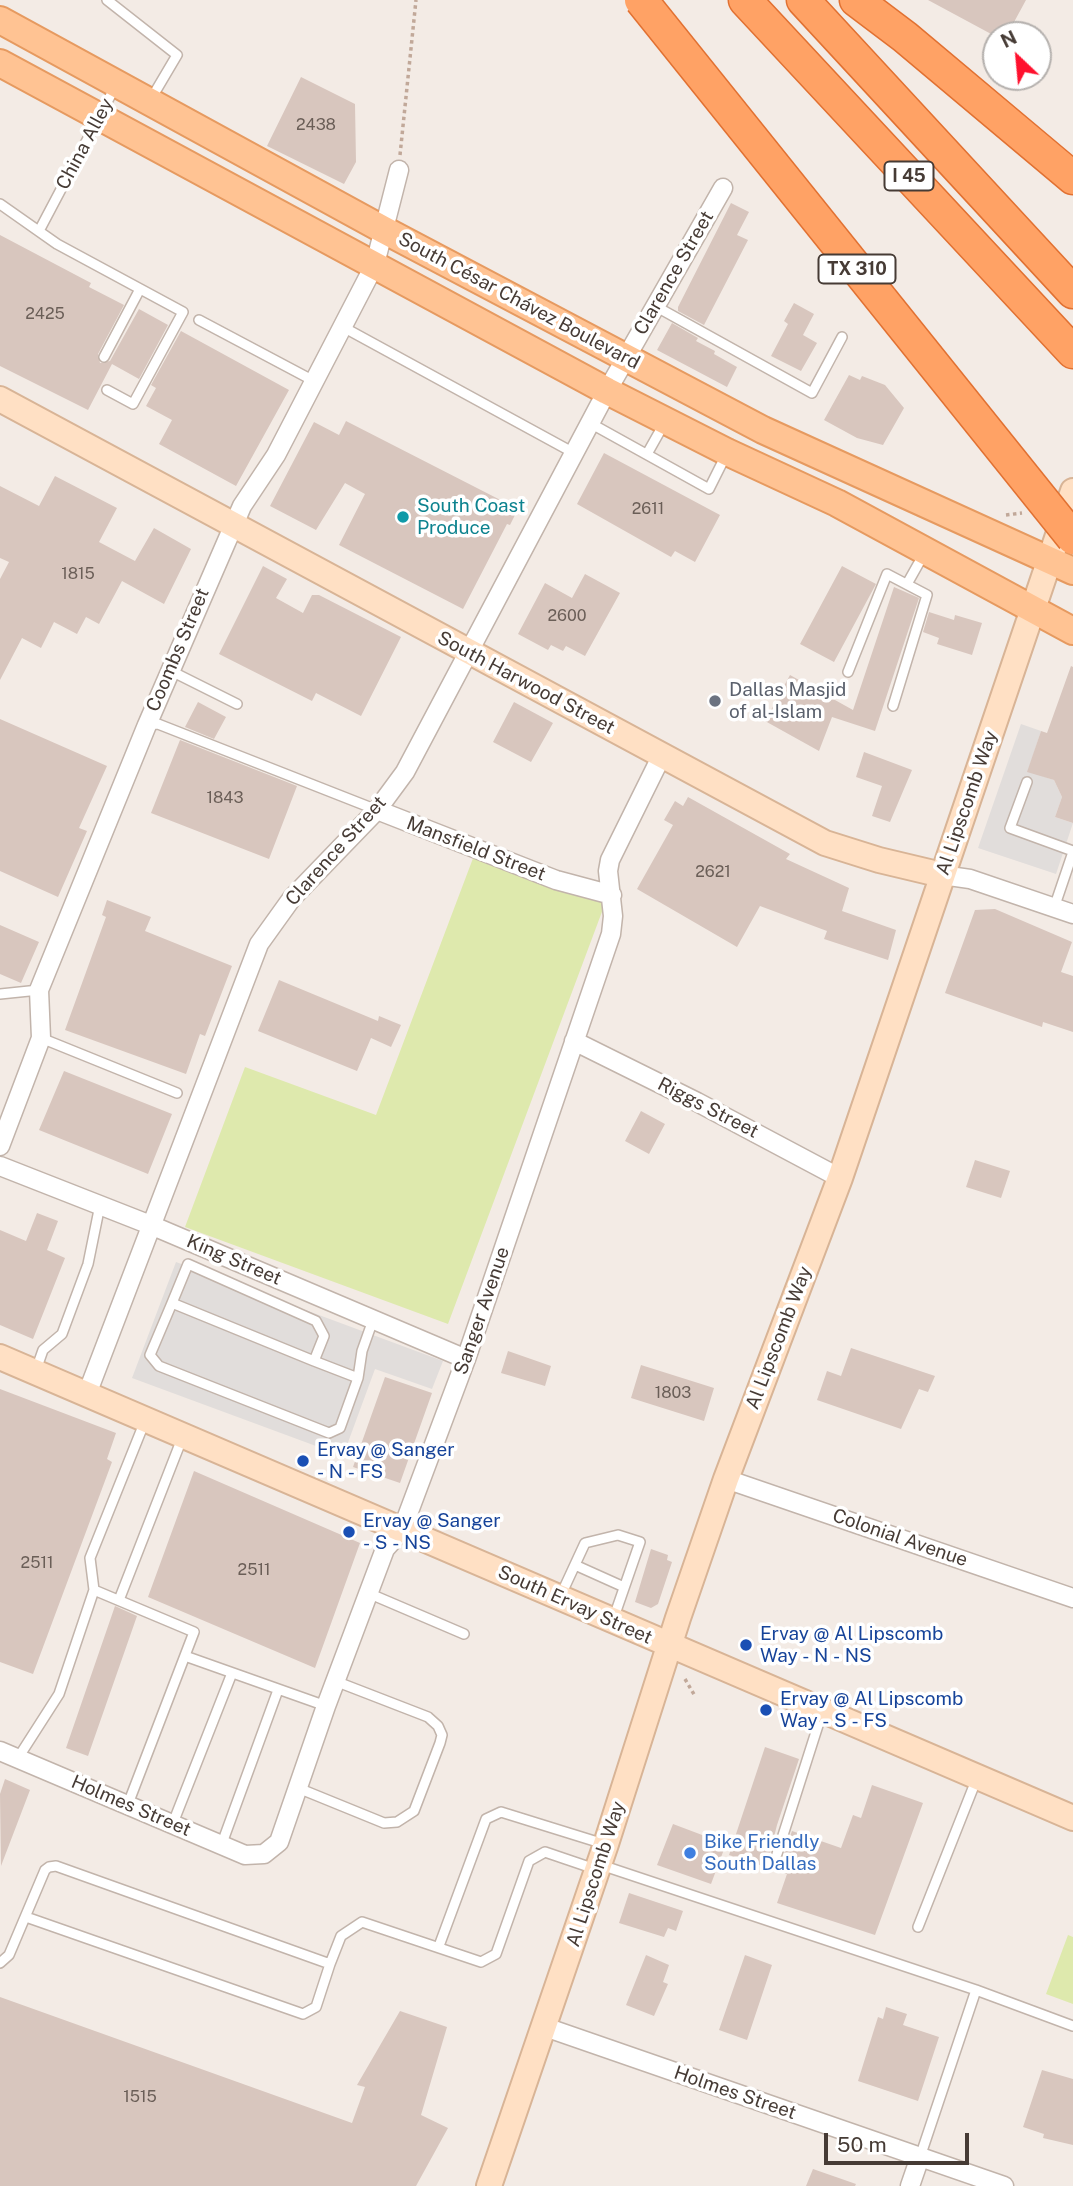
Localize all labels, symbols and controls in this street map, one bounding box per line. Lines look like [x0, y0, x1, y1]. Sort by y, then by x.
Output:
north arrow [982, 21, 1052, 91]
text: N [997, 26, 1020, 52]
street label: China Alley [51, 95, 119, 193]
house number: 2438 [296, 115, 336, 135]
road number: I 45 [884, 162, 934, 190]
street label: Clarence Street [629, 207, 719, 339]
street label: South César Chávez Boulevard [394, 227, 644, 375]
road number: TX 310 [818, 255, 896, 284]
house number: 2425 [25, 304, 65, 324]
place label: South Coast Produce [417, 495, 525, 539]
house number: 2611 [632, 499, 664, 519]
marker: South Coast Produce [395, 509, 411, 525]
house number: 1815 [61, 564, 95, 584]
street label: Coombs Street [142, 585, 214, 715]
house number: 2600 [548, 606, 586, 626]
street label: South Harwood Street [433, 627, 619, 739]
place label: Dallas Masjid of al-Islam [729, 679, 846, 723]
marker: Dallas Masjid of al-Islam [707, 693, 723, 709]
street label: Al Lipscomb Way [932, 728, 1002, 878]
house number: 1843 [207, 788, 243, 808]
street label: Clarence Street [281, 792, 391, 910]
street label: Mansfield Street [403, 812, 549, 886]
house number: 2621 [695, 862, 731, 882]
street label: Riggs Street [654, 1073, 762, 1143]
street label: King Street [183, 1230, 285, 1290]
street label: Sanger Avenue [449, 1244, 515, 1378]
street label: Al Lipscomb Way [741, 1263, 817, 1413]
house number: 1803 [655, 1383, 691, 1403]
place label: Ervay @ Sanger - N - FS [317, 1439, 455, 1483]
marker: Ervay @ Sanger - N - FS [295, 1453, 311, 1469]
street label: Colonial Avenue [829, 1504, 971, 1572]
place label: Ervay @ Sanger - S - NS [363, 1510, 501, 1554]
marker: Ervay @ Sanger - S - NS [341, 1524, 357, 1540]
house number: 2511 [21, 1553, 53, 1573]
house number: 2511 [238, 1560, 270, 1580]
street label: South Ervay Street [494, 1561, 656, 1649]
place label: Ervay @ Al Lipscomb Way - N - NS [760, 1623, 943, 1667]
marker: Ervay @ Al Lipscomb Way - N - NS [738, 1637, 754, 1653]
place label: Ervay @ Al Lipscomb Way - S - FS [780, 1688, 963, 1732]
marker: Ervay @ Al Lipscomb Way - S - FS [758, 1702, 774, 1718]
street label: Holmes Street [68, 1771, 194, 1841]
street label: Al Lipscomb Way [562, 1798, 630, 1950]
place label: Bike Friendly South Dallas [704, 1831, 819, 1875]
marker: Bike Friendly South Dallas [682, 1845, 698, 1861]
street label: Holmes Street [671, 2061, 799, 2125]
house number: 1515 [123, 2087, 157, 2107]
scale bar [828, 2120, 973, 2164]
text: 50 m [837, 2132, 887, 2157]

